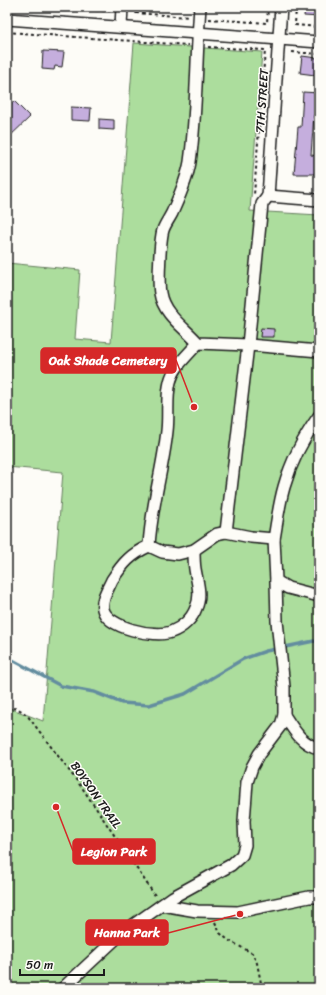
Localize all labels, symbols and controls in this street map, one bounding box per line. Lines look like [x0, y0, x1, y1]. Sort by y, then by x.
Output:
street label: 7TH STREET [249, 67, 275, 134]
callout: Oak Shade Cemetery [41, 348, 176, 373]
text: Oak Shade Cemetery [48, 349, 169, 372]
street label: BOYSON TRAIL [64, 757, 128, 834]
callout: Legion Park [73, 839, 155, 864]
text: Legion Park [81, 840, 148, 863]
callout: Hanna Park [86, 920, 168, 945]
text: Hanna Park [93, 921, 161, 944]
scale bar [20, 951, 104, 977]
text: 50 m [26, 954, 53, 976]

